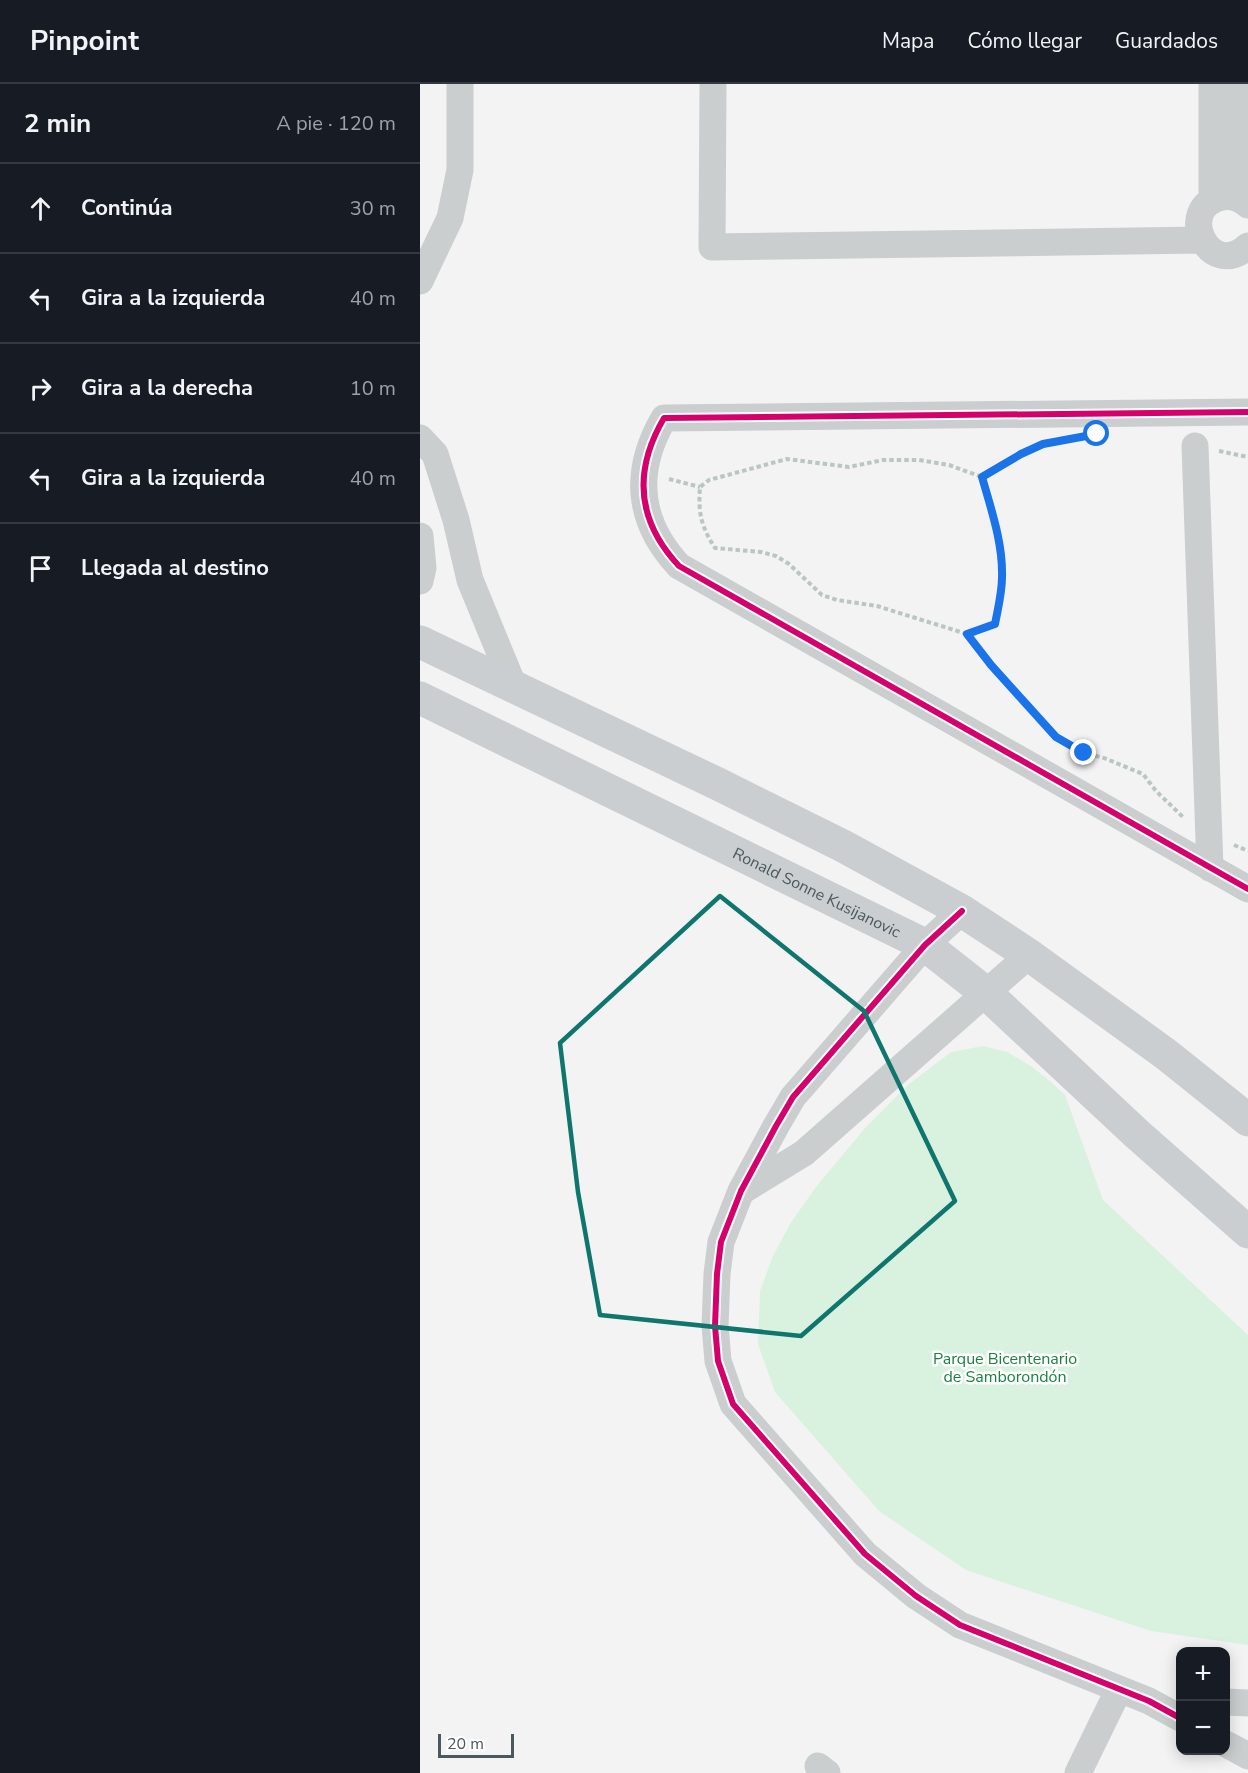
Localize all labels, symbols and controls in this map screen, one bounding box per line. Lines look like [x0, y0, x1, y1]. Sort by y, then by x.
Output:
text: Pinpoint [30, 22, 139, 60]
text: Mapa [882, 27, 934, 55]
text: Cómo llegar [967, 27, 1082, 55]
text: Guardados [1115, 27, 1218, 55]
text: 2 min [24, 106, 91, 141]
text: A pie · 120 m [276, 110, 396, 137]
icon: ahead [24, 192, 57, 225]
text: Continúa [81, 193, 172, 223]
text: 30 m [350, 195, 396, 222]
icon: left [24, 282, 57, 315]
text: Gira a la izquierda [81, 283, 265, 313]
text: 40 m [350, 285, 396, 312]
icon: right [24, 372, 57, 405]
text: Gira a la derecha [81, 373, 253, 403]
text: 10 m [350, 375, 396, 402]
route start [1083, 420, 1109, 446]
icon: left [24, 462, 57, 495]
text: Gira a la izquierda [81, 463, 265, 493]
text: 40 m [350, 465, 396, 492]
icon: arrive [24, 552, 57, 585]
text: Llegada al destino [81, 553, 269, 583]
route end [1070, 739, 1096, 765]
street label: Ronald Sonne Kusijanovic [729, 843, 905, 944]
park label: Parque Bicentenario de Samborondón [933, 1348, 1077, 1388]
map controls [1176, 1647, 1230, 1755]
button: + [1176, 1647, 1230, 1701]
button: − [1176, 1701, 1230, 1755]
scale bar [438, 1731, 514, 1758]
text: 20 m [447, 1733, 484, 1755]

